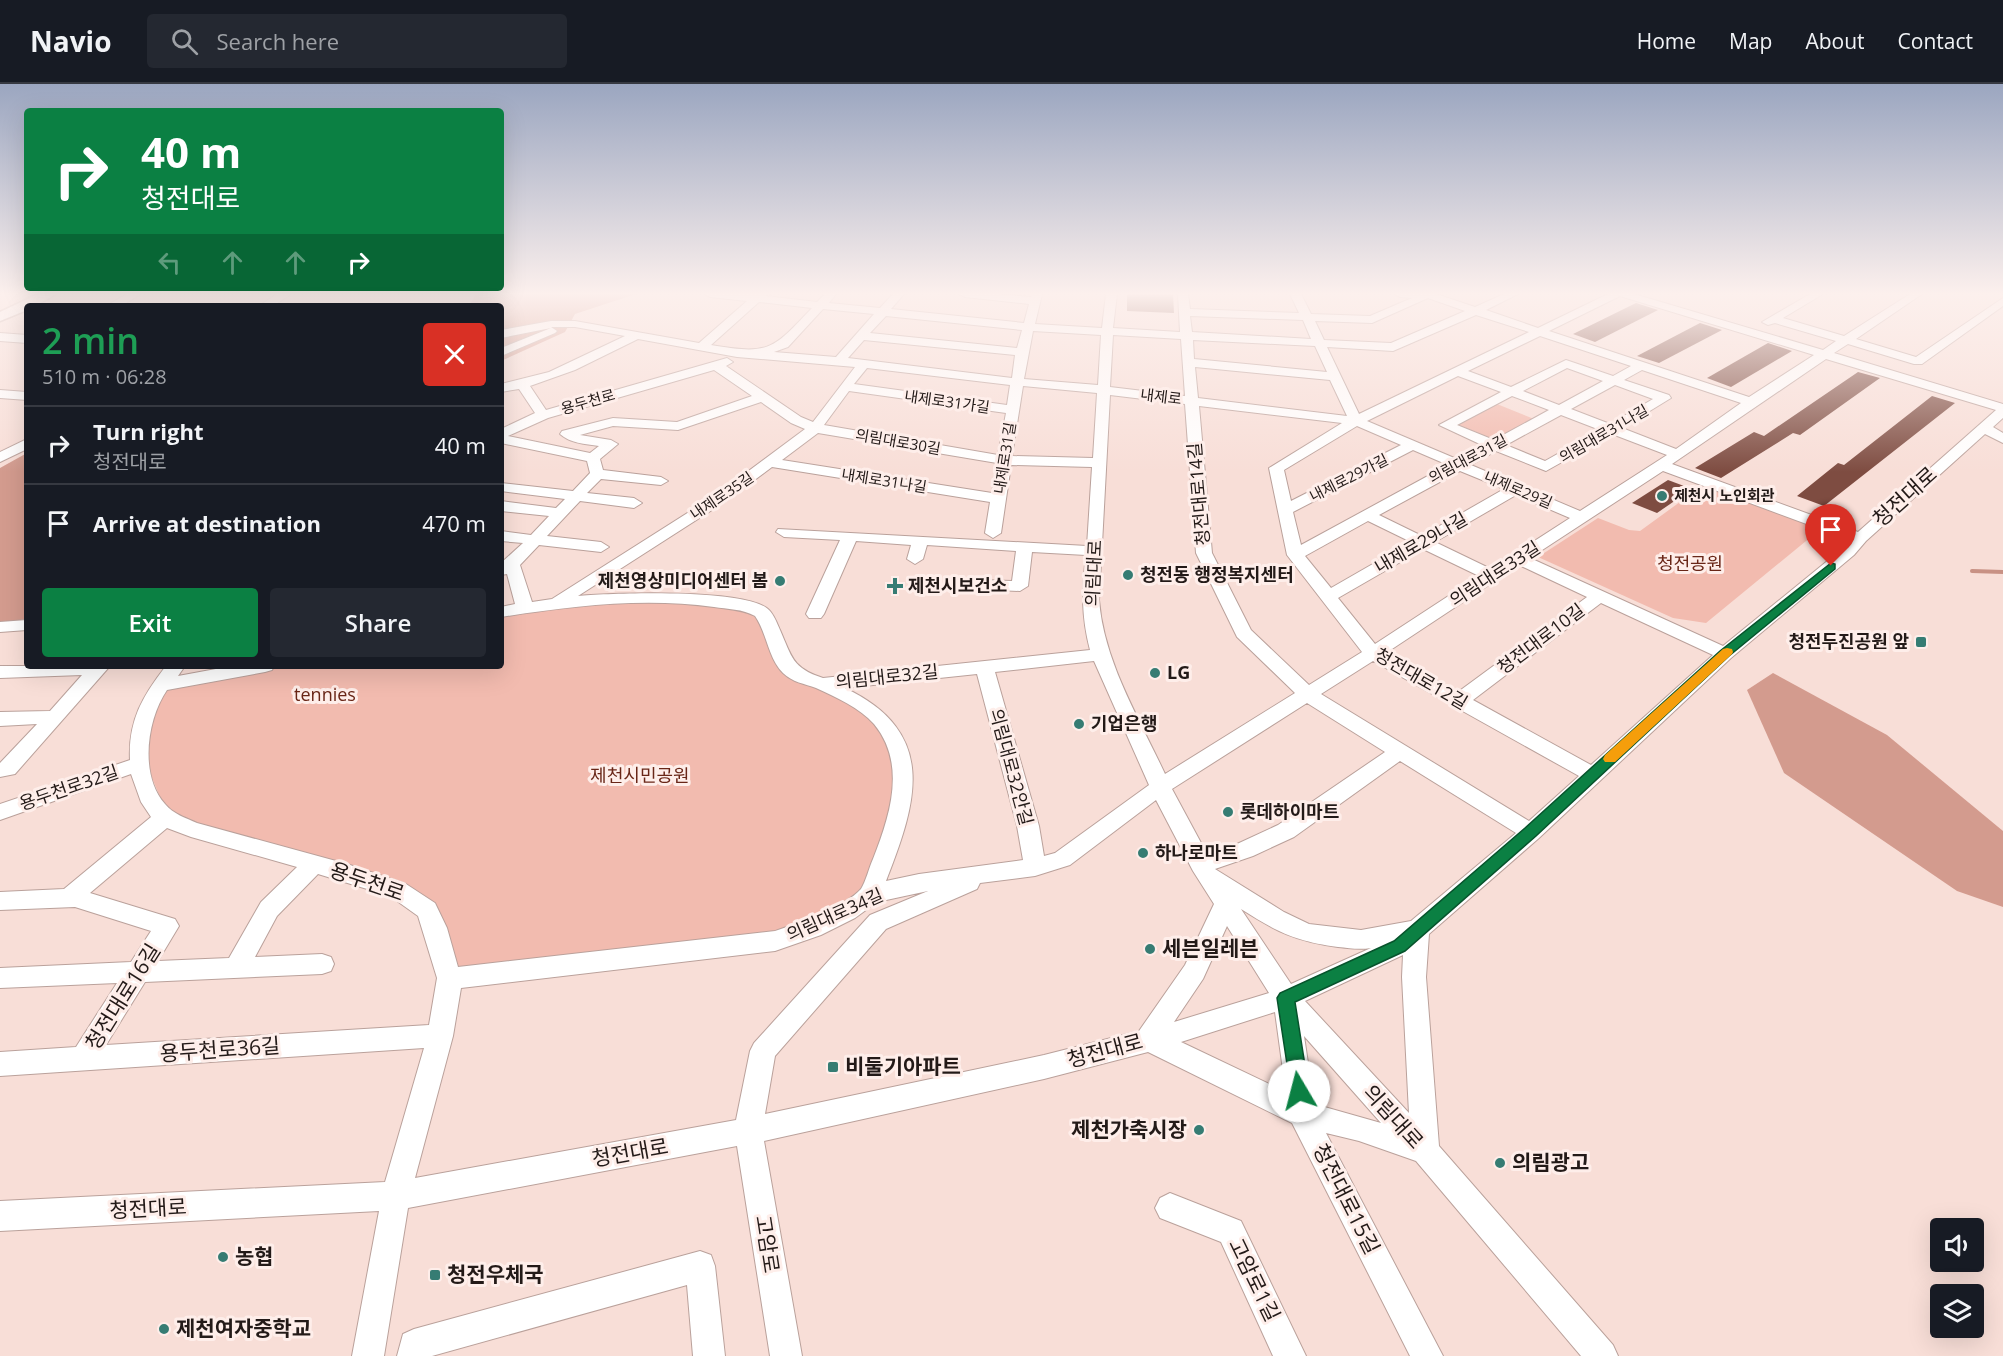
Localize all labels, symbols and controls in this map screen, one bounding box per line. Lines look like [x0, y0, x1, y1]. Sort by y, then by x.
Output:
search box [147, 14, 567, 68]
text: Navio [30, 22, 111, 60]
icon: search [168, 25, 201, 58]
text: Search here [216, 26, 339, 56]
text: Home [1637, 27, 1696, 55]
text: Map [1729, 27, 1772, 55]
text: About [1805, 27, 1865, 55]
text: Contact [1898, 27, 1973, 55]
text: 40 m [141, 123, 241, 180]
icon: right [42, 132, 120, 210]
text: 청전대로 [141, 179, 240, 216]
icon: left [153, 246, 186, 279]
icon: ahead [216, 246, 249, 279]
icon: ahead [279, 246, 312, 279]
icon: right [342, 246, 375, 279]
text: 2 min [42, 316, 139, 365]
button: close [423, 323, 486, 386]
text: 510 m · 06:28 [42, 363, 167, 390]
street label: 용두천로 [558, 384, 617, 418]
street label: 내제로 [1139, 384, 1183, 408]
street label: 내제로31가길 [903, 385, 991, 417]
street label: 의림대로31나길 [1555, 399, 1652, 467]
text: Turn right [93, 416, 204, 446]
street label: 내제로31길 [988, 421, 1020, 495]
street label: 의림대로30길 [854, 424, 942, 458]
icon: right [42, 429, 75, 462]
street label: 의림대로31길 [1425, 429, 1510, 487]
text: 40 m [435, 430, 486, 460]
street label: 청전대로14길 [1182, 442, 1214, 547]
text: 청전대로 [93, 448, 167, 475]
street label: 내제로29가길 [1306, 449, 1391, 506]
street label: 청전대로 [1866, 460, 1942, 533]
street label: 내제로31나길 [840, 463, 928, 497]
street label: 내제로29길 [1481, 466, 1556, 512]
street label: 내제로35길 [686, 467, 757, 524]
place label: 제천시 노인회관 [1674, 485, 1775, 505]
marker: 제천시 노인회관 [1655, 489, 1669, 503]
pin [1805, 504, 1856, 566]
street label: 내제로29나길 [1370, 506, 1471, 578]
icon: arrive [42, 507, 75, 540]
text: Arrive at destination [93, 508, 321, 538]
text: 470 m [422, 508, 486, 538]
icon: arrive [1814, 513, 1847, 546]
street label: 의림대로33길 [1445, 535, 1544, 611]
street label: 의림대로 [1079, 539, 1107, 607]
park label: 청전공원 [1657, 551, 1723, 575]
place label: 청전동 행정복지센터 [1140, 562, 1294, 586]
place label: 제천영상미디어센터 봄 [598, 568, 768, 592]
marker: 청전동 행정복지센터 [1121, 568, 1135, 582]
place label: 제천시보건소 [908, 573, 1007, 597]
marker: 제천영상미디어센터 봄 [773, 574, 787, 588]
marker: 제천시보건소 [886, 577, 904, 595]
button: Exit [42, 588, 258, 657]
button: Share [270, 588, 486, 657]
street label: 청전대로10길 [1492, 598, 1589, 679]
place label: 청전두진공원 앞 [1788, 629, 1909, 653]
marker: 청전두진공원 앞 [1914, 635, 1928, 649]
street label: 청전대로12길 [1371, 642, 1472, 714]
street label: 의림대로32길 [834, 659, 940, 693]
place label: LG [1167, 660, 1190, 684]
marker: LG [1148, 666, 1162, 680]
park label: tennies [294, 682, 356, 706]
street label: 의림대로32안길 [985, 706, 1039, 828]
place label: 기업은행 [1091, 711, 1157, 735]
marker: 기업은행 [1072, 717, 1086, 731]
street label: 용두천로32길 [16, 759, 121, 815]
park label: 제천시민공원 [590, 763, 690, 787]
place label: 롯데하이마트 [1240, 799, 1339, 823]
marker: 롯데하이마트 [1221, 805, 1235, 819]
place label: 하나로마트 [1155, 840, 1238, 864]
marker: 하나로마트 [1136, 846, 1150, 860]
street label: 용두천로 [326, 855, 408, 907]
street label: 의림대로34길 [782, 882, 887, 946]
place label: 세븐일레븐 [1162, 934, 1259, 962]
street label: 청전대로16길 [78, 938, 166, 1055]
marker: 세븐일레븐 [1143, 942, 1157, 956]
street label: 청전대로 [1064, 1027, 1146, 1074]
street label: 용두천로36길 [159, 1031, 281, 1067]
place label: 비둘기아파트 [845, 1052, 961, 1080]
position arrow [1267, 1059, 1331, 1123]
marker: 비둘기아파트 [826, 1060, 840, 1074]
street label: 의림대로 [1357, 1078, 1430, 1154]
place label: 제천가축시장 [1071, 1115, 1187, 1143]
marker: 제천가축시장 [1192, 1123, 1206, 1137]
street label: 청전대로 [589, 1132, 670, 1173]
street label: 청전대로15길 [1307, 1138, 1387, 1259]
place label: 의림광고 [1512, 1148, 1589, 1176]
marker: 의림광고 [1493, 1156, 1507, 1170]
street label: 청전대로 [109, 1192, 187, 1224]
street label: 고암로 [750, 1213, 786, 1275]
map controls [1930, 1218, 1984, 1338]
button: sound [1930, 1218, 1984, 1272]
street label: 고암로1길 [1223, 1233, 1287, 1326]
place label: 농협 [235, 1242, 274, 1270]
marker: 농협 [216, 1250, 230, 1264]
place label: 청전우체국 [447, 1260, 544, 1288]
marker: 청전우체국 [428, 1268, 442, 1282]
button: layers [1930, 1284, 1984, 1338]
place label: 제천여자중학교 [176, 1314, 311, 1342]
marker: 제천여자중학교 [157, 1322, 171, 1336]

